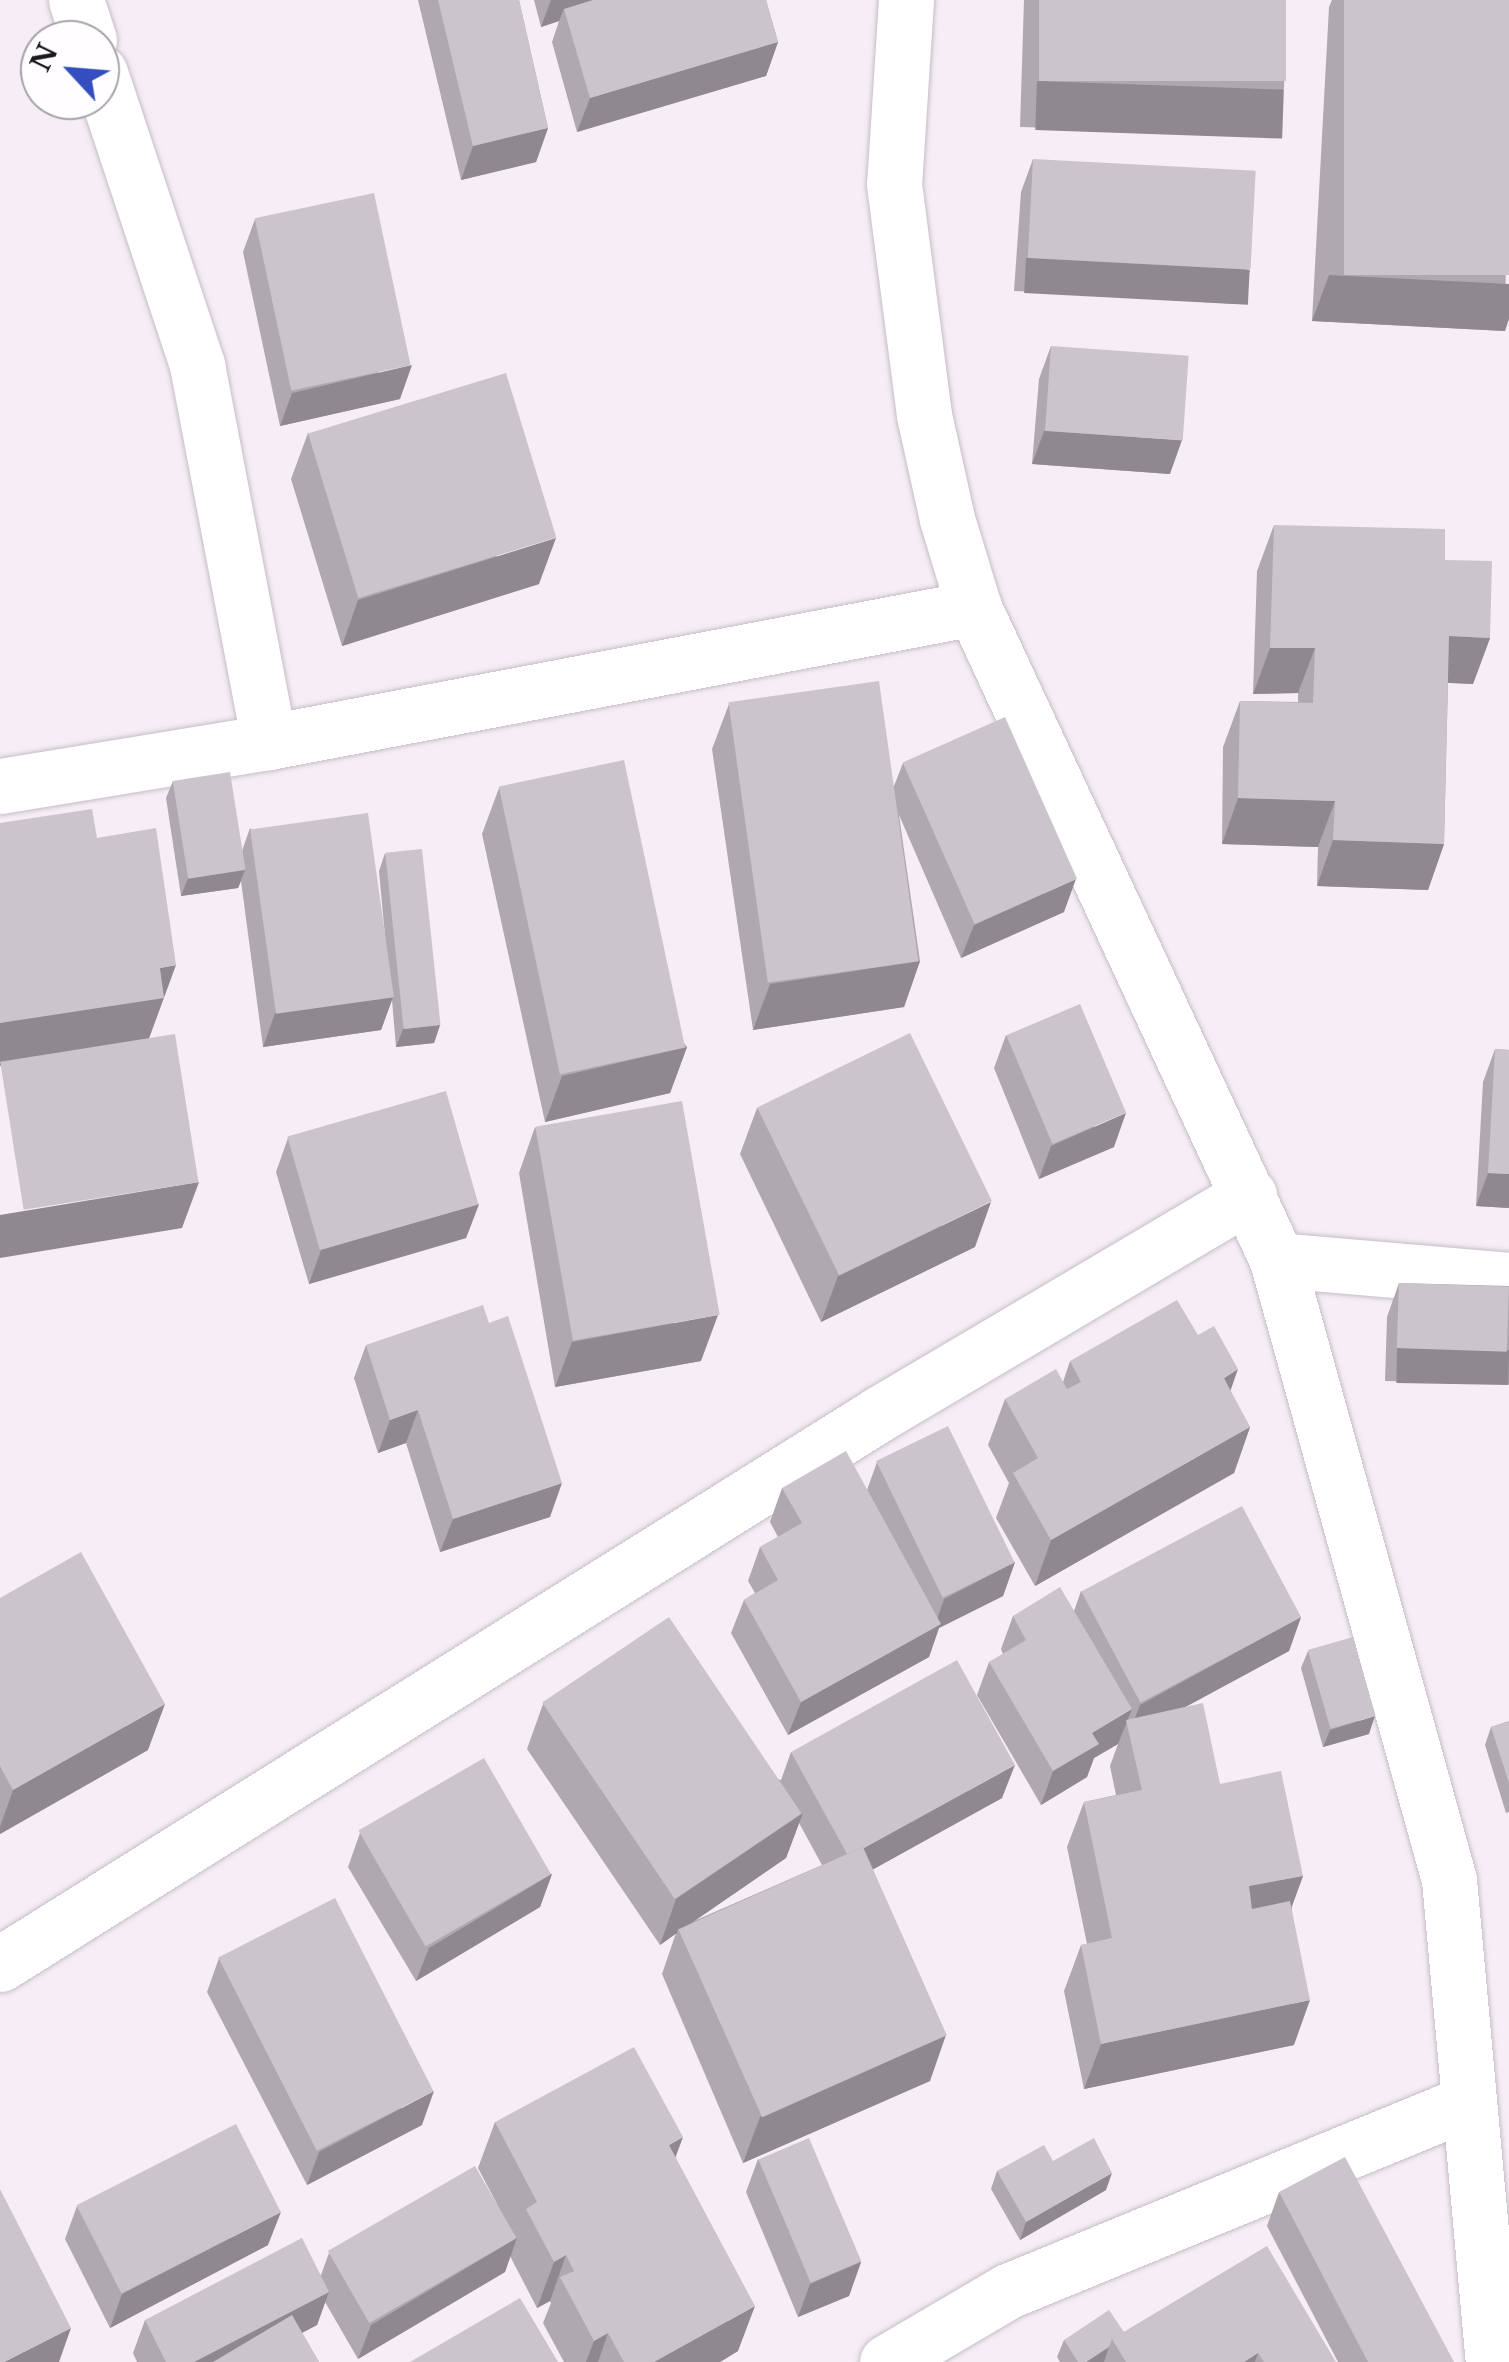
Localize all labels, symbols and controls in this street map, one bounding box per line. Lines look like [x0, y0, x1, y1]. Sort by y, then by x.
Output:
north arrow [20, 20, 120, 120]
text: N [23, 38, 66, 77]

